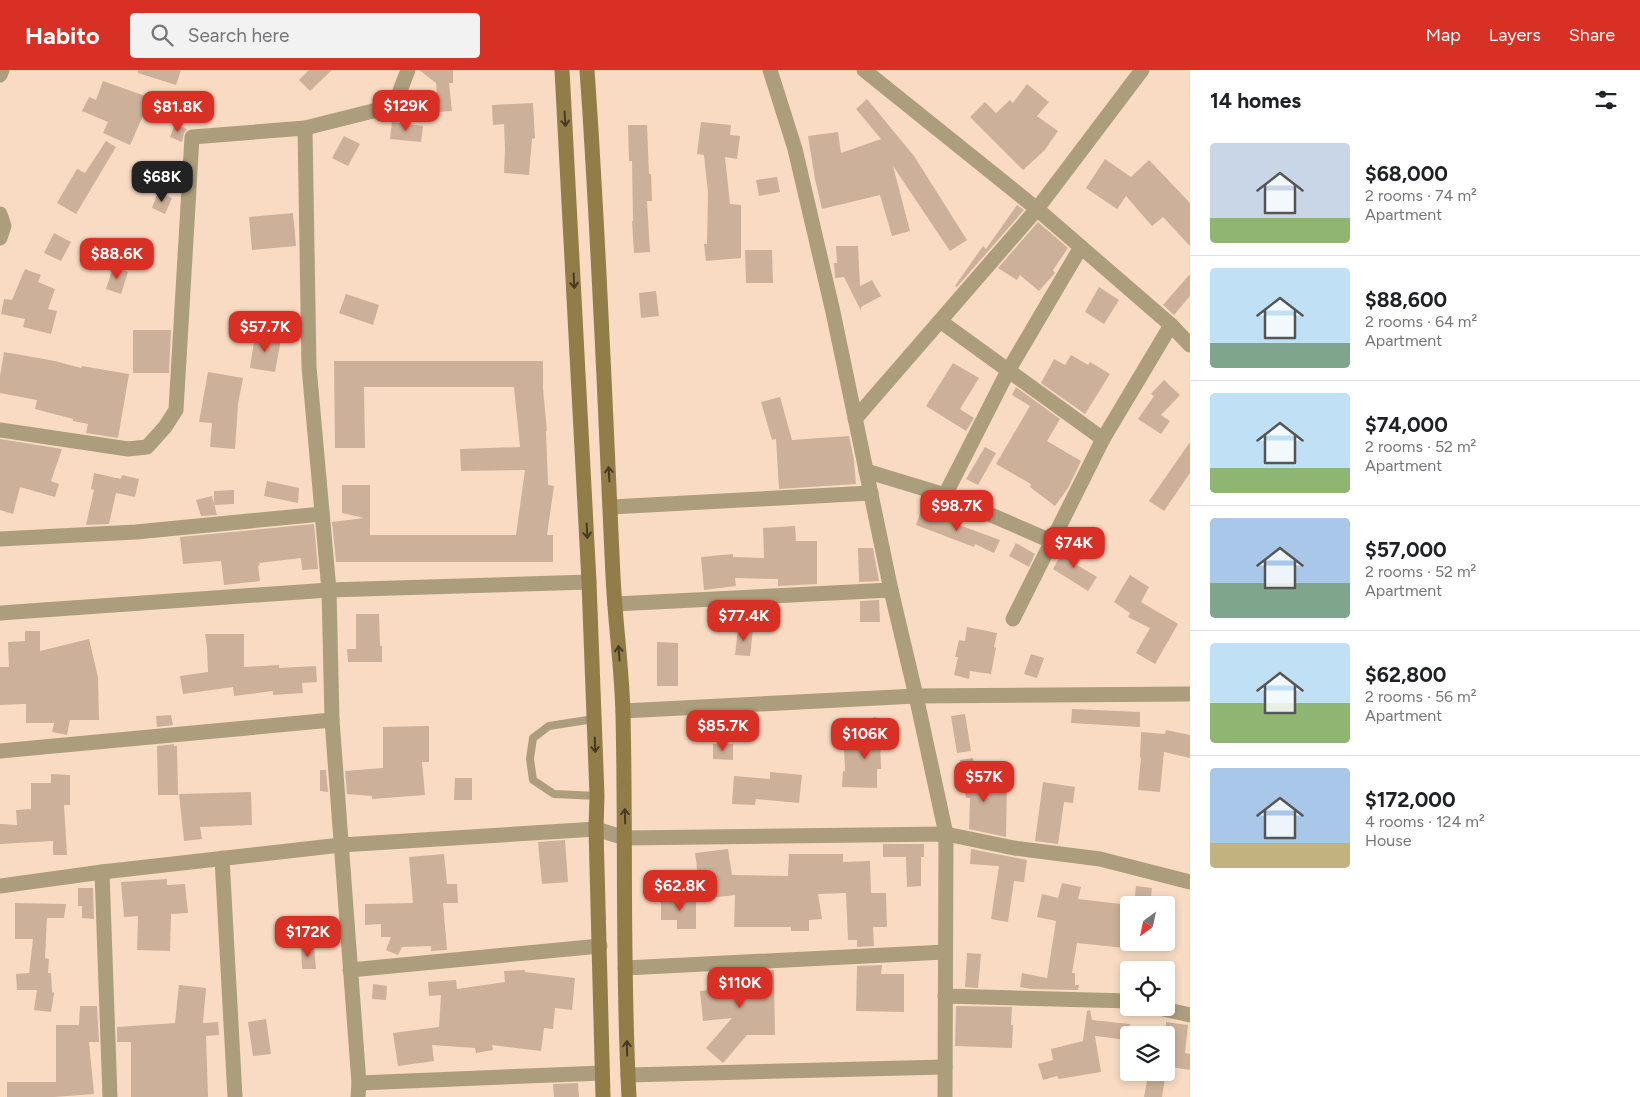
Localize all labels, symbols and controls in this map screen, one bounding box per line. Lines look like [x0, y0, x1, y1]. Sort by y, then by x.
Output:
search box [130, 13, 480, 58]
text: Habito [25, 21, 100, 50]
icon: search [148, 21, 176, 49]
text: Search here [188, 24, 289, 47]
text: Map [1426, 24, 1461, 46]
text: Layers [1489, 24, 1541, 46]
text: Share [1569, 24, 1615, 46]
icon: filters [1592, 86, 1620, 114]
text: 14 homes [1210, 88, 1301, 113]
pin: $81.8K [137, 90, 219, 133]
pin: $129K [371, 90, 441, 132]
text: $129K [384, 96, 428, 115]
text: $81.8K [153, 97, 203, 116]
one-way arrow [560, 110, 569, 126]
pin: $68K [132, 160, 192, 203]
text: $68,000 [1365, 161, 1448, 186]
icon: home [1250, 163, 1310, 223]
text: $68K [143, 167, 181, 186]
text: 2 rooms · 74 m² [1365, 186, 1477, 205]
text: Apartment [1365, 205, 1442, 224]
pin: $88.6K [76, 238, 158, 280]
text: $88.6K [91, 244, 143, 263]
one-way arrow [569, 273, 578, 289]
text: $88,600 [1365, 287, 1447, 312]
icon: home [1250, 288, 1310, 348]
pin: $57.7K [224, 310, 306, 353]
text: 2 rooms · 64 m² [1365, 312, 1477, 331]
text: $57.7K [240, 317, 290, 336]
text: Apartment [1365, 331, 1442, 350]
text: $74,000 [1365, 412, 1448, 437]
icon: home [1250, 413, 1310, 473]
text: 2 rooms · 52 m² [1365, 437, 1476, 456]
text: Apartment [1365, 456, 1442, 475]
one-way arrow [604, 466, 614, 482]
pin: $98.7K [916, 490, 998, 532]
text: $98.7K [931, 496, 983, 515]
one-way arrow [582, 522, 591, 538]
pin: $74K [1044, 526, 1104, 569]
text: $74K [1055, 533, 1093, 552]
text: $57,000 [1365, 537, 1447, 562]
icon: home [1250, 538, 1310, 598]
text: 2 rooms · 52 m² [1365, 562, 1476, 581]
text: Apartment [1365, 581, 1442, 600]
pin: $77.4K [703, 600, 785, 642]
text: $77.4K [718, 606, 770, 625]
one-way arrow [614, 646, 623, 662]
text: $62,800 [1365, 662, 1446, 687]
icon: home [1250, 663, 1310, 723]
text: 2 rooms · 56 m² [1365, 687, 1477, 706]
text: Apartment [1365, 706, 1442, 725]
pin: $85.7K [682, 710, 764, 752]
text: $85.7K [697, 716, 749, 735]
pin: $106K [830, 718, 900, 760]
text: $106K [842, 724, 888, 743]
one-way arrow [590, 737, 600, 753]
pin: $57K [954, 760, 1014, 803]
text: $57K [965, 767, 1003, 786]
text: $172,000 [1365, 787, 1456, 812]
icon: home [1250, 788, 1310, 848]
one-way arrow [620, 808, 630, 824]
text: 4 rooms · 124 m² [1365, 812, 1485, 831]
text: House [1365, 831, 1411, 850]
pin: $62.8K [639, 870, 721, 912]
text: $62.8K [654, 876, 706, 895]
north arrow [1120, 896, 1175, 951]
map controls [1120, 896, 1175, 1081]
pin: $172K [273, 916, 343, 958]
text: $172K [286, 922, 330, 941]
button: locate [1120, 961, 1175, 1016]
pin: $110K [705, 966, 775, 1009]
text: $110K [718, 973, 762, 992]
button: layers [1120, 1026, 1175, 1081]
one-way arrow [623, 1041, 632, 1057]

